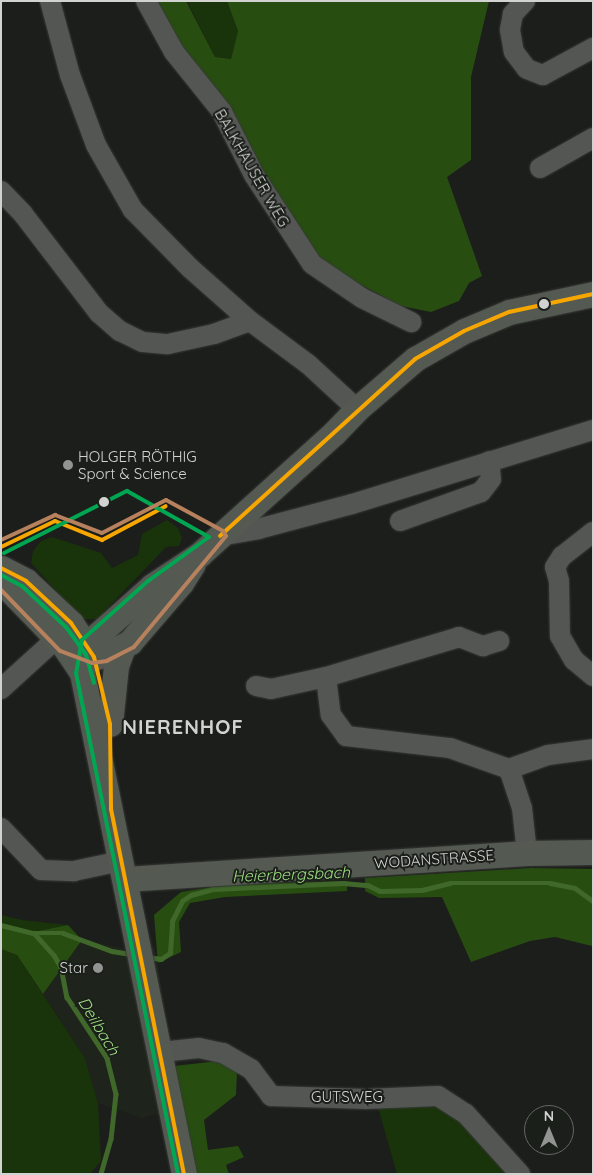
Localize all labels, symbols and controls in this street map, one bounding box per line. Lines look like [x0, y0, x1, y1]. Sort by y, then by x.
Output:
street label: BALKHAUSER WEG [211, 106, 293, 230]
unlabelled marker [539, 299, 549, 309]
place label: HOLGER RÖTHIG Sport & Science [78, 447, 197, 482]
marker: HOLGER RÖTHIG Sport & Science [62, 459, 74, 471]
unlabelled marker [99, 497, 109, 507]
district label: NIERENHOF [121, 714, 245, 738]
street label: WODANSTRASSE [374, 846, 494, 872]
water label: Heierbergsbach [232, 862, 350, 886]
place label: Star [60, 959, 88, 977]
marker: Star [92, 962, 104, 974]
water label: Deilbach [74, 993, 124, 1059]
street label: GUTSWEG [311, 1088, 383, 1106]
north arrow [524, 1105, 574, 1155]
text: N [544, 1107, 554, 1125]

